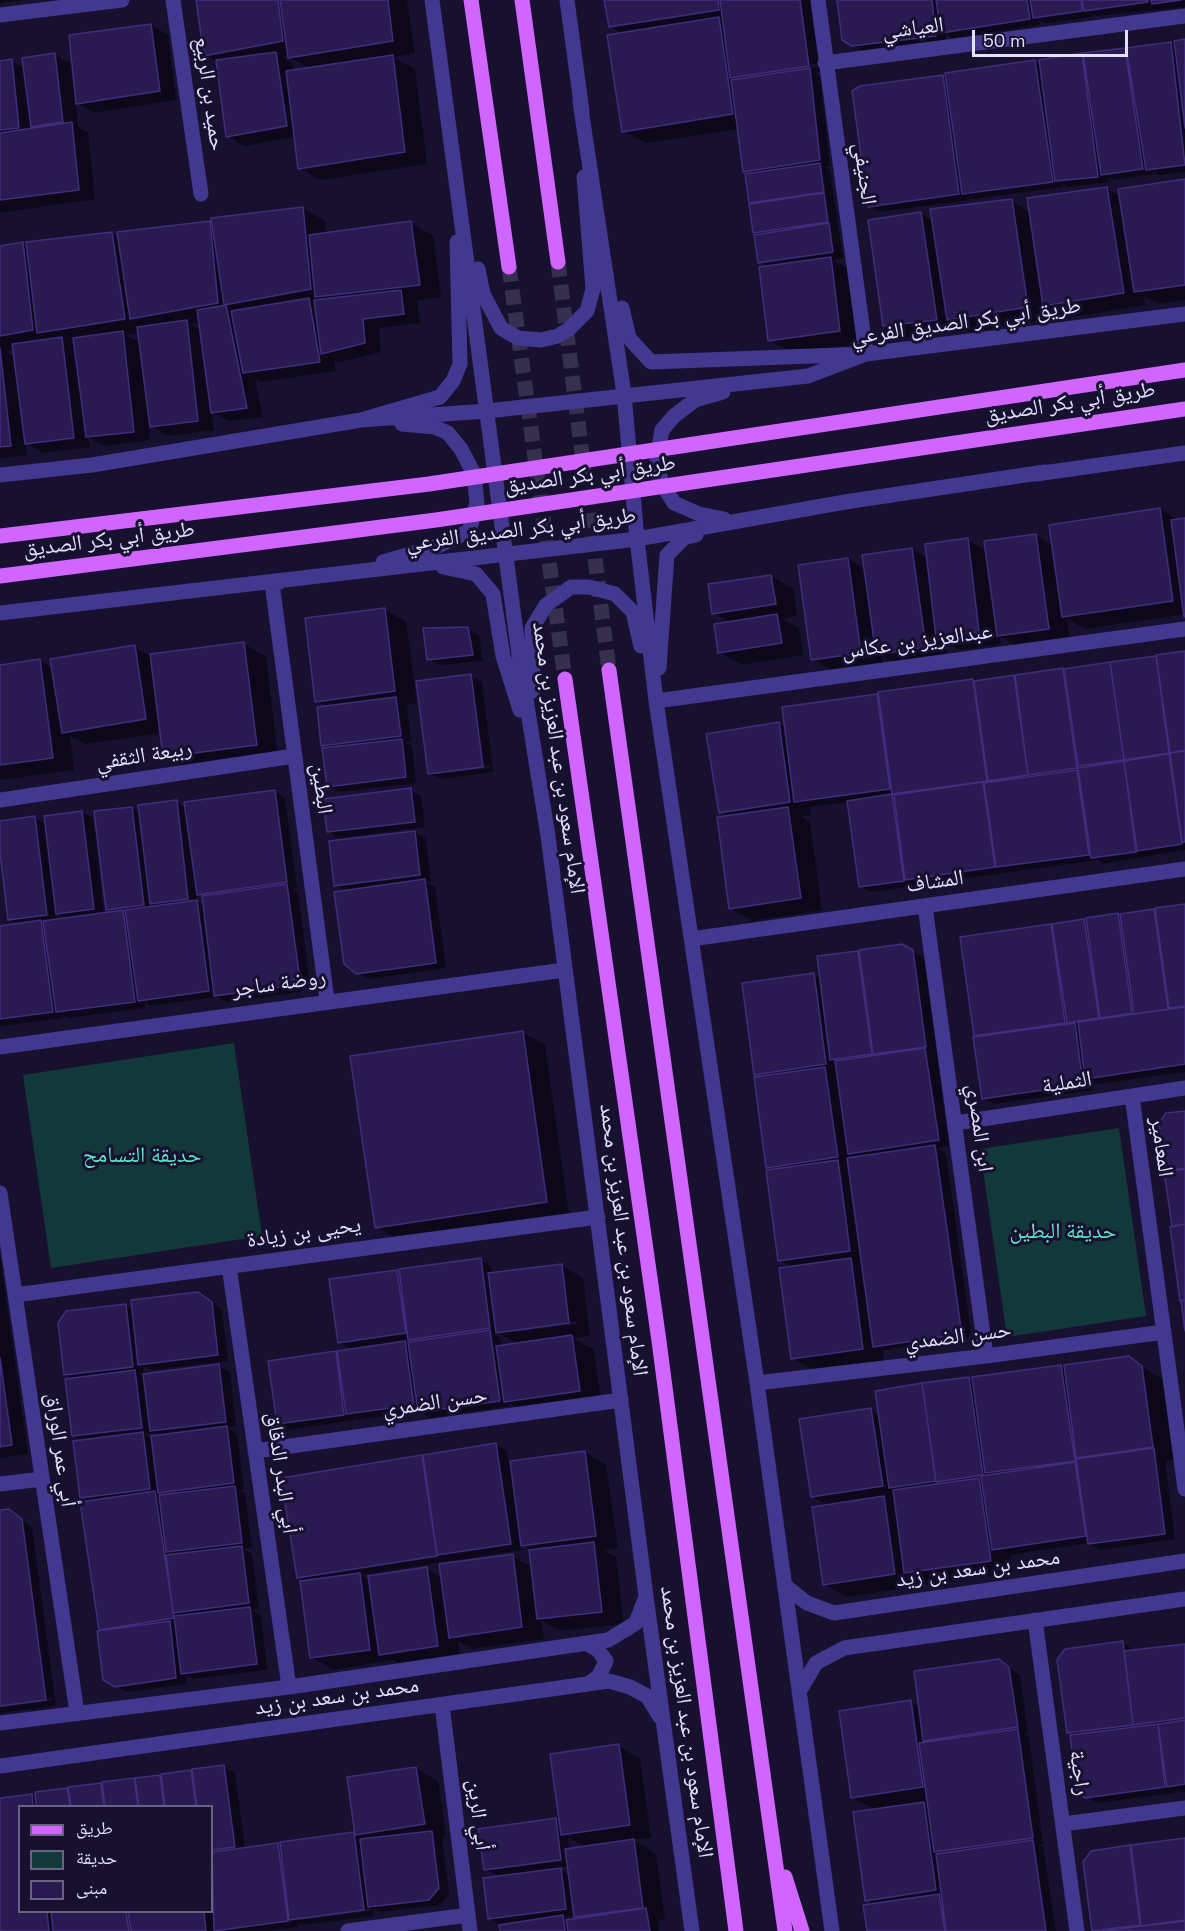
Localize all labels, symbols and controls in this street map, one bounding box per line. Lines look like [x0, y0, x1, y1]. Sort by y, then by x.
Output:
street label: العياشي [881, 12, 945, 46]
scale bar [975, 18, 1131, 56]
text: 50 m [983, 29, 1025, 52]
street label: حميد بن الربيع [188, 35, 230, 153]
street label: الجنيفي [847, 141, 881, 207]
street label: طريق أبي بكر الصديق الفرعي [849, 293, 1083, 351]
street label: طريق أبي بكر الصديق [983, 376, 1157, 430]
street label: طريق أبي بكر الصديق [503, 450, 677, 500]
street label: طريق أبي بكر الصديق الفرعي [404, 503, 638, 557]
street label: طريق أبي بكر الصديق [22, 516, 196, 564]
street label: عبدالعزيز بن عكاس [840, 618, 994, 666]
street label: الإمام سعود بن عبد العزيز بن محمد [526, 620, 590, 896]
street label: ربيعة الثقفي [94, 735, 194, 777]
street label: البطين [304, 762, 338, 816]
street label: المشاف [905, 865, 965, 899]
street label: روضة ساجر [230, 964, 328, 1004]
street label: الثملية [1040, 1066, 1094, 1100]
street label: ابن المصري [960, 1082, 998, 1174]
street label: الإمام سعود بن عبد العزيز بن محمد [593, 1102, 653, 1378]
street label: المعامير [1144, 1115, 1178, 1179]
park label: حديقة التسامح [83, 1143, 201, 1169]
street label: يحيى بن زيادة [245, 1212, 363, 1254]
park label: حديقة البطين [1009, 1219, 1117, 1245]
street label: حسن الضمدي [903, 1317, 1013, 1357]
street label: حسن الضمري [381, 1383, 489, 1423]
street label: أبي عمر الوراق [39, 1391, 81, 1509]
street label: أبي البدر الدقاق [259, 1411, 303, 1535]
street label: محمد بن سعد بن زيد [894, 1544, 1062, 1594]
street label: الإمام سعود بن عبد العزيز بن محمد [654, 1584, 718, 1860]
street label: محمد بن سعد بن زيد [253, 1672, 421, 1722]
street label: راجية [1063, 1749, 1095, 1797]
street label: أبي الرين [461, 1778, 495, 1852]
legend [18, 1805, 213, 1913]
text: طريق [76, 1816, 113, 1839]
text: حديقة [76, 1846, 117, 1869]
text: مبنى [76, 1876, 107, 1899]

